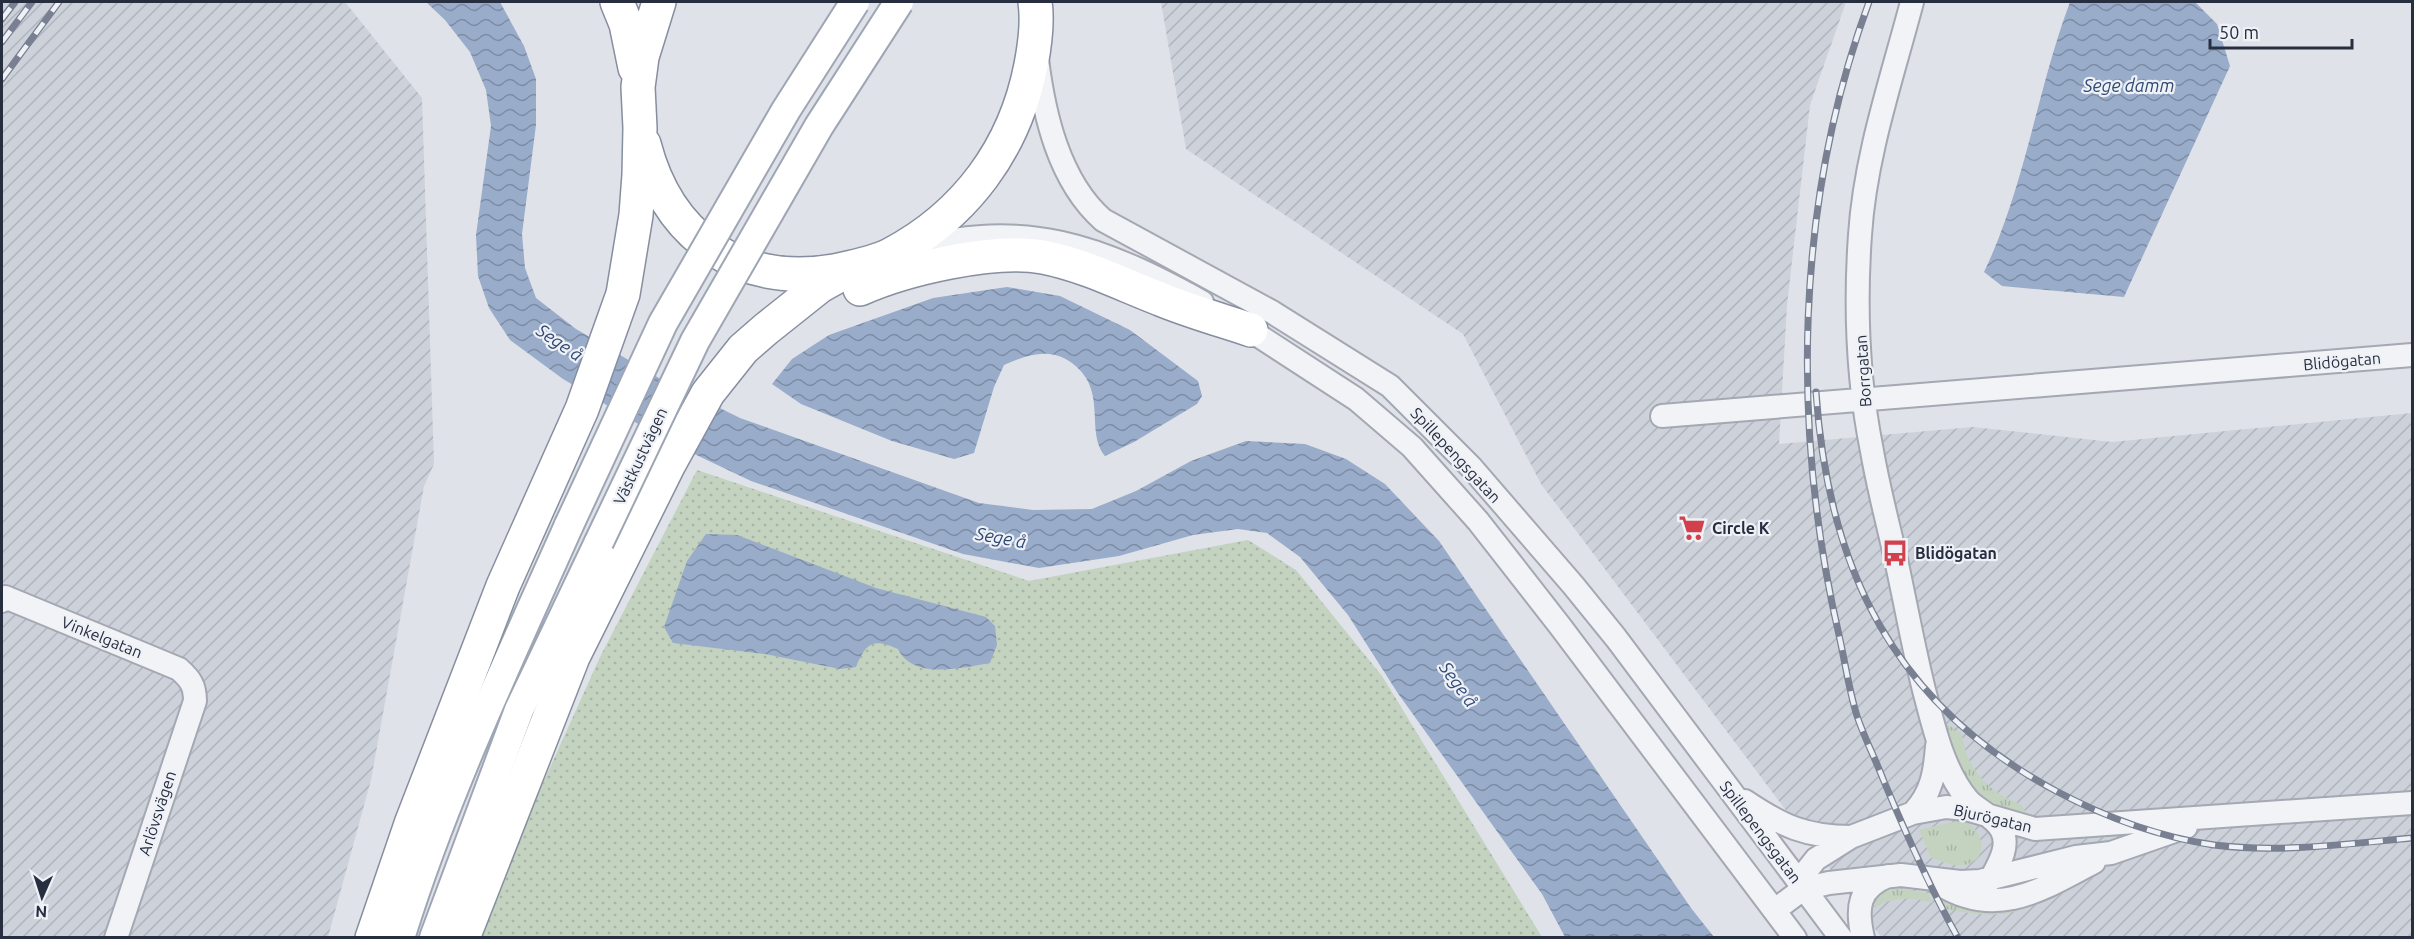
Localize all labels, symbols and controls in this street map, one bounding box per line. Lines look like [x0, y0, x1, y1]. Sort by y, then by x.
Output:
scale bar [2210, 12, 2352, 50]
text: 50 m [2219, 22, 2259, 42]
water label: Sege damm [2083, 75, 2174, 95]
water label: Sege å [532, 319, 587, 365]
street label: Borrgatan [1851, 334, 1875, 408]
street label: Blidögatan [2302, 349, 2382, 373]
street label: Spillepengsgatan [1407, 404, 1505, 506]
street label: Västkustvägen [610, 405, 670, 507]
supermarket icon: Circle K [1677, 513, 1707, 543]
place label: Circle K [1712, 519, 1770, 537]
water label: Sege å [973, 523, 1028, 551]
bus stop icon: Blidögatan [1880, 538, 1910, 568]
place label: Blidögatan [1915, 544, 1997, 562]
street label: Vinkelgatan [59, 613, 145, 661]
water label: Sege å [1435, 657, 1482, 711]
street label: Arlövsvägen [135, 768, 179, 858]
street label: Spillepengsgatan [1717, 777, 1805, 887]
street label: Bjurögatan [1952, 800, 2034, 836]
north arrow [12, 867, 72, 927]
text: N [35, 903, 48, 921]

